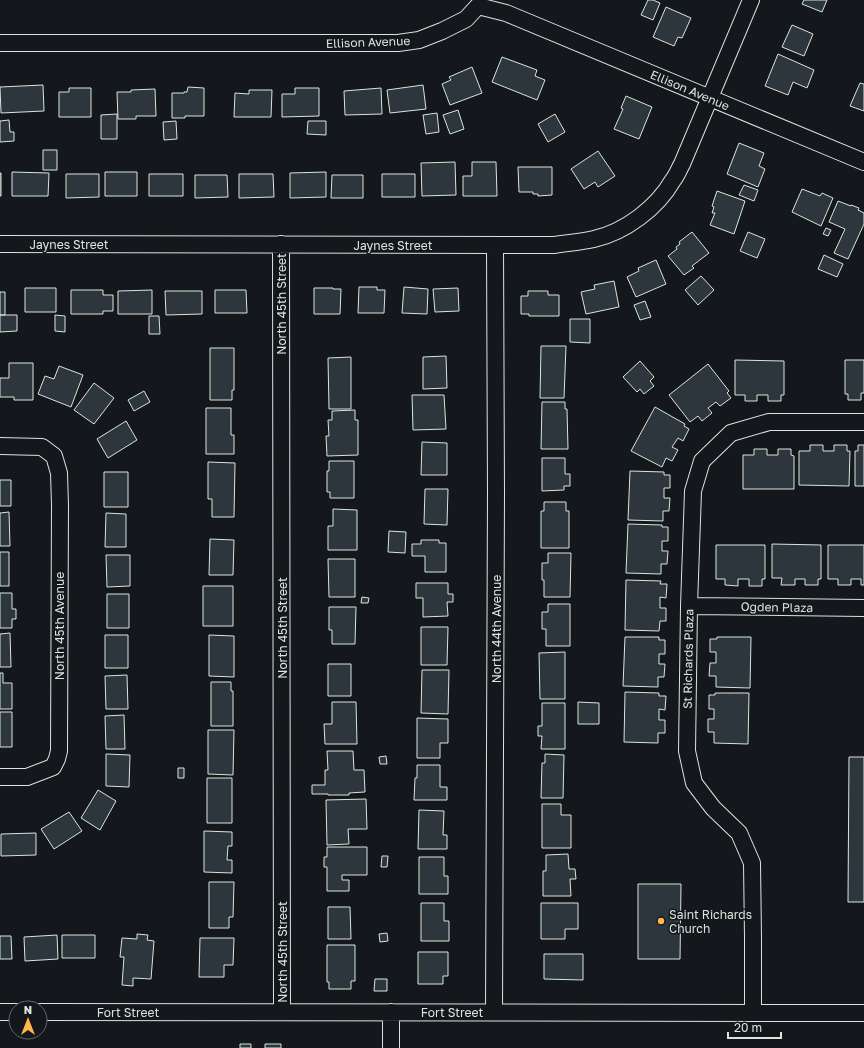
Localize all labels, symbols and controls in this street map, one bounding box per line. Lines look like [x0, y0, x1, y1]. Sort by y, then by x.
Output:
street label: Ellison Avenue [325, 33, 411, 51]
street label: Ellison Avenue [648, 67, 732, 113]
street label: Jaynes Street [29, 237, 109, 252]
street label: Jaynes Street [353, 238, 433, 253]
street label: North 45th Street [274, 253, 289, 355]
street label: North 45th Avenue [52, 572, 67, 680]
street label: North 44th Avenue [489, 575, 504, 683]
street label: North 45th Street [275, 577, 290, 679]
street label: Ogden Plaza [741, 599, 813, 615]
street label: St Richards Plaza [680, 609, 696, 709]
street label: North 45th Street [275, 901, 290, 1003]
place label: Saint Richards Church [669, 907, 752, 936]
marker: Saint Richards Church [656, 916, 666, 926]
north arrow [8, 1000, 48, 1040]
text: N [24, 1003, 32, 1016]
street label: Fort Street [97, 1005, 159, 1020]
street label: Fort Street [421, 1005, 483, 1020]
scale bar [728, 1014, 781, 1040]
text: 20 m [734, 1020, 762, 1035]

